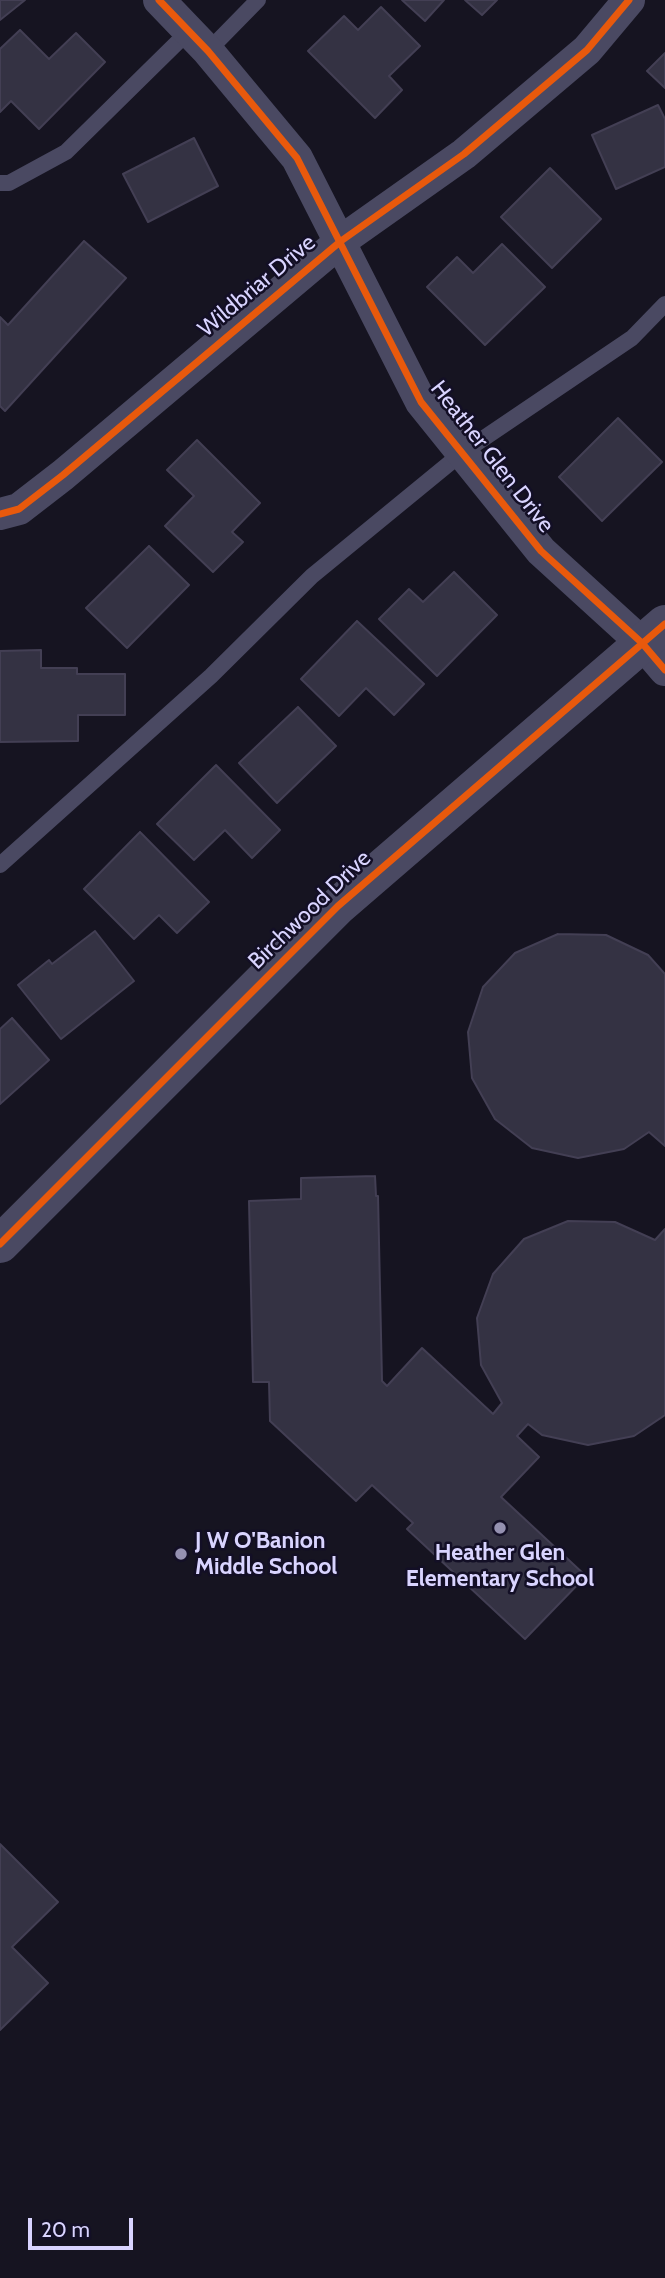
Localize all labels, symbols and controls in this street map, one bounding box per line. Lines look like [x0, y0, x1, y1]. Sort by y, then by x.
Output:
street label: Wildbriar Drive [193, 229, 321, 343]
street label: Heather Glen Drive [424, 376, 560, 538]
street label: Birchwood Drive [243, 845, 377, 975]
marker: Heather Glen Elementary School [492, 1520, 508, 1536]
place label: J W O'Banion Middle School [195, 1527, 337, 1581]
place label: Heather Glen Elementary School [406, 1539, 594, 1593]
marker: J W O'Banion Middle School [173, 1546, 189, 1562]
scale bar [32, 2204, 136, 2248]
text: 20 m [41, 2217, 90, 2242]

